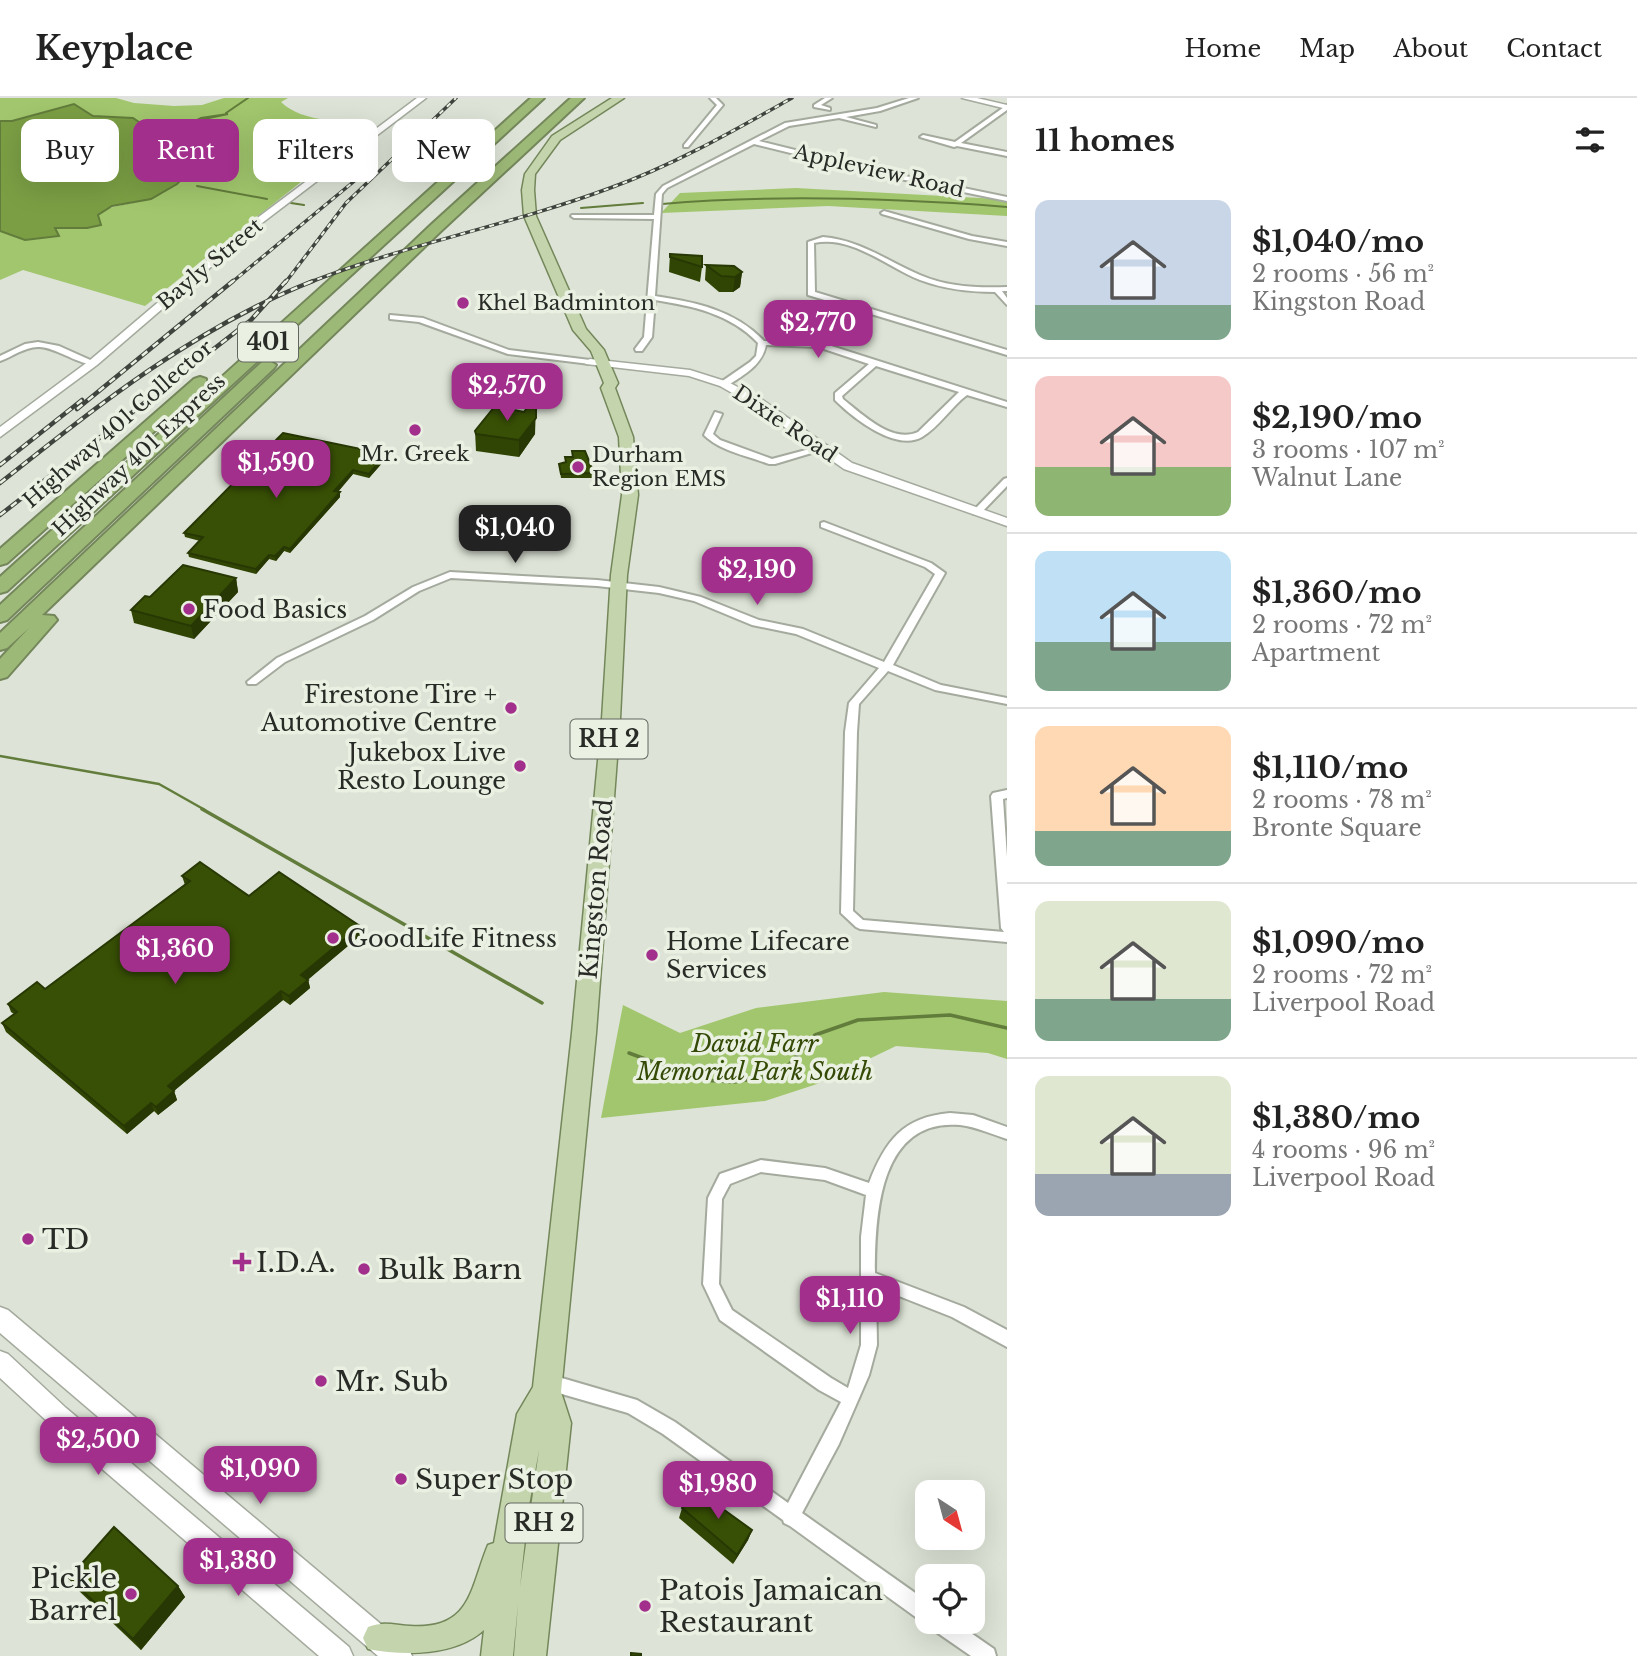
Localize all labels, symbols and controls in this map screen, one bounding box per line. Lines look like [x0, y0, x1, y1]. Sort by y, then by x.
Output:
text: Keyplace [35, 28, 193, 69]
text: Home [1185, 34, 1261, 63]
text: Map [1299, 34, 1355, 63]
text: About [1393, 34, 1468, 63]
text: Contact [1506, 34, 1602, 63]
chip: Buy [21, 119, 119, 182]
chip: Rent [133, 119, 239, 182]
chip: Filters [253, 119, 378, 182]
chip: New [392, 119, 495, 182]
icon: filters [1571, 121, 1609, 159]
text: 11 homes [1035, 122, 1175, 159]
street label: Appleview Road [790, 139, 967, 203]
street label: Bayly Street [152, 212, 268, 315]
text: $1,040/mo [1252, 223, 1424, 260]
icon: home [1091, 228, 1175, 312]
text: 2 rooms · 56 m² [1252, 260, 1434, 288]
text: Kingston Road [1252, 288, 1425, 316]
place label: Khel Badminton [477, 290, 655, 316]
marker: Khel Badminton [455, 295, 471, 311]
pin: $2,770 [761, 300, 875, 360]
text: $2,770 [780, 309, 856, 337]
road number: 401 [238, 322, 298, 362]
street label: Highway 401 Collector [18, 335, 218, 513]
pin: $2,570 [450, 364, 564, 423]
street label: Highway 401 Express [47, 368, 231, 542]
text: $2,570 [468, 372, 546, 400]
street label: Dixie Road [728, 380, 842, 468]
text: $2,190/mo [1252, 399, 1422, 436]
icon: home [1091, 404, 1175, 488]
marker: Mr. Greek [407, 422, 423, 438]
text: 3 rooms · 107 m² [1252, 436, 1445, 464]
pin: $1,590 [219, 440, 333, 500]
place label: Mr. Greek [361, 441, 469, 467]
place label: Durham Region EMS [592, 442, 726, 492]
text: $1,590 [237, 449, 315, 477]
marker: Durham Region EMS [570, 459, 586, 475]
text: Walnut Lane [1252, 464, 1402, 492]
pin: $1,040 [458, 505, 572, 565]
text: $1,040 [475, 514, 555, 542]
pin: $2,190 [700, 547, 814, 607]
text: $2,190 [718, 556, 796, 584]
text: $1,360/mo [1252, 574, 1422, 611]
icon: home [1091, 579, 1175, 663]
place label: Food Basics [203, 595, 347, 624]
marker: Food Basics [181, 601, 197, 617]
text: 2 rooms · 72 m² [1252, 611, 1432, 639]
text: Apartment [1252, 639, 1380, 667]
place label: Firestone Tire + Automotive Centre [260, 680, 497, 737]
marker: Firestone Tire + Automotive Centre [503, 700, 519, 716]
road number: RH 2 [570, 720, 648, 758]
place label: Jukebox Live Resto Lounge [337, 738, 506, 795]
text: $1,110/mo [1252, 749, 1408, 786]
icon: home [1091, 754, 1175, 838]
marker: Jukebox Live Resto Lounge [512, 758, 528, 774]
text: 2 rooms · 78 m² [1252, 786, 1432, 814]
street label: Kingston Road [574, 798, 618, 980]
text: Bronte Square [1252, 814, 1422, 842]
place label: GoodLife Fitness [347, 924, 557, 953]
text: $1,090/mo [1252, 924, 1424, 961]
pin: $1,360 [118, 926, 232, 986]
place label: Home Lifecare Services [666, 927, 850, 984]
icon: home [1091, 929, 1175, 1013]
marker: GoodLife Fitness [325, 930, 341, 946]
text: $1,360 [136, 935, 214, 963]
marker: Home Lifecare Services [644, 947, 660, 963]
text: 2 rooms · 72 m² [1252, 961, 1432, 989]
text: Liverpool Road [1252, 989, 1435, 1017]
park label: David Farr Memorial Park South [636, 1029, 873, 1086]
text: $1,380/mo [1252, 1099, 1420, 1136]
icon: home [1091, 1104, 1175, 1188]
text: 4 rooms · 96 m² [1252, 1136, 1435, 1164]
text: Liverpool Road [1252, 1164, 1435, 1192]
place label: TD [42, 1222, 89, 1257]
marker: TD [20, 1231, 36, 1247]
place label: I.D.A. [256, 1245, 336, 1280]
place label: Bulk Barn [378, 1252, 522, 1287]
marker: I.D.A. [234, 1254, 250, 1270]
marker: Bulk Barn [356, 1261, 372, 1277]
pin: $1,110 [793, 1276, 907, 1336]
text: $1,110 [816, 1285, 884, 1313]
place label: Mr. Sub [335, 1364, 448, 1399]
marker: Mr. Sub [313, 1373, 329, 1389]
pin: $2,500 [41, 1418, 155, 1477]
text: $2,500 [56, 1426, 140, 1454]
pin: $1,090 [203, 1446, 317, 1506]
text: $1,090 [220, 1455, 300, 1483]
place label: Super Stop [415, 1462, 573, 1497]
pin: $1,980 [661, 1462, 775, 1521]
text: $1,980 [679, 1470, 757, 1498]
marker: Super Stop [393, 1471, 409, 1487]
north arrow [915, 1480, 985, 1550]
map controls [915, 1480, 985, 1634]
road number: RH 2 [505, 1504, 582, 1542]
pin: $1,380 [181, 1538, 295, 1598]
text: $1,380 [199, 1547, 277, 1575]
place label: Pickle Barrel [28, 1561, 117, 1628]
button: locate [915, 1564, 985, 1634]
place label: Patois Jamaican Restaurant [659, 1573, 883, 1640]
marker: Pickle Barrel [123, 1586, 139, 1602]
marker: Patois Jamaican Restaurant [637, 1598, 653, 1614]

